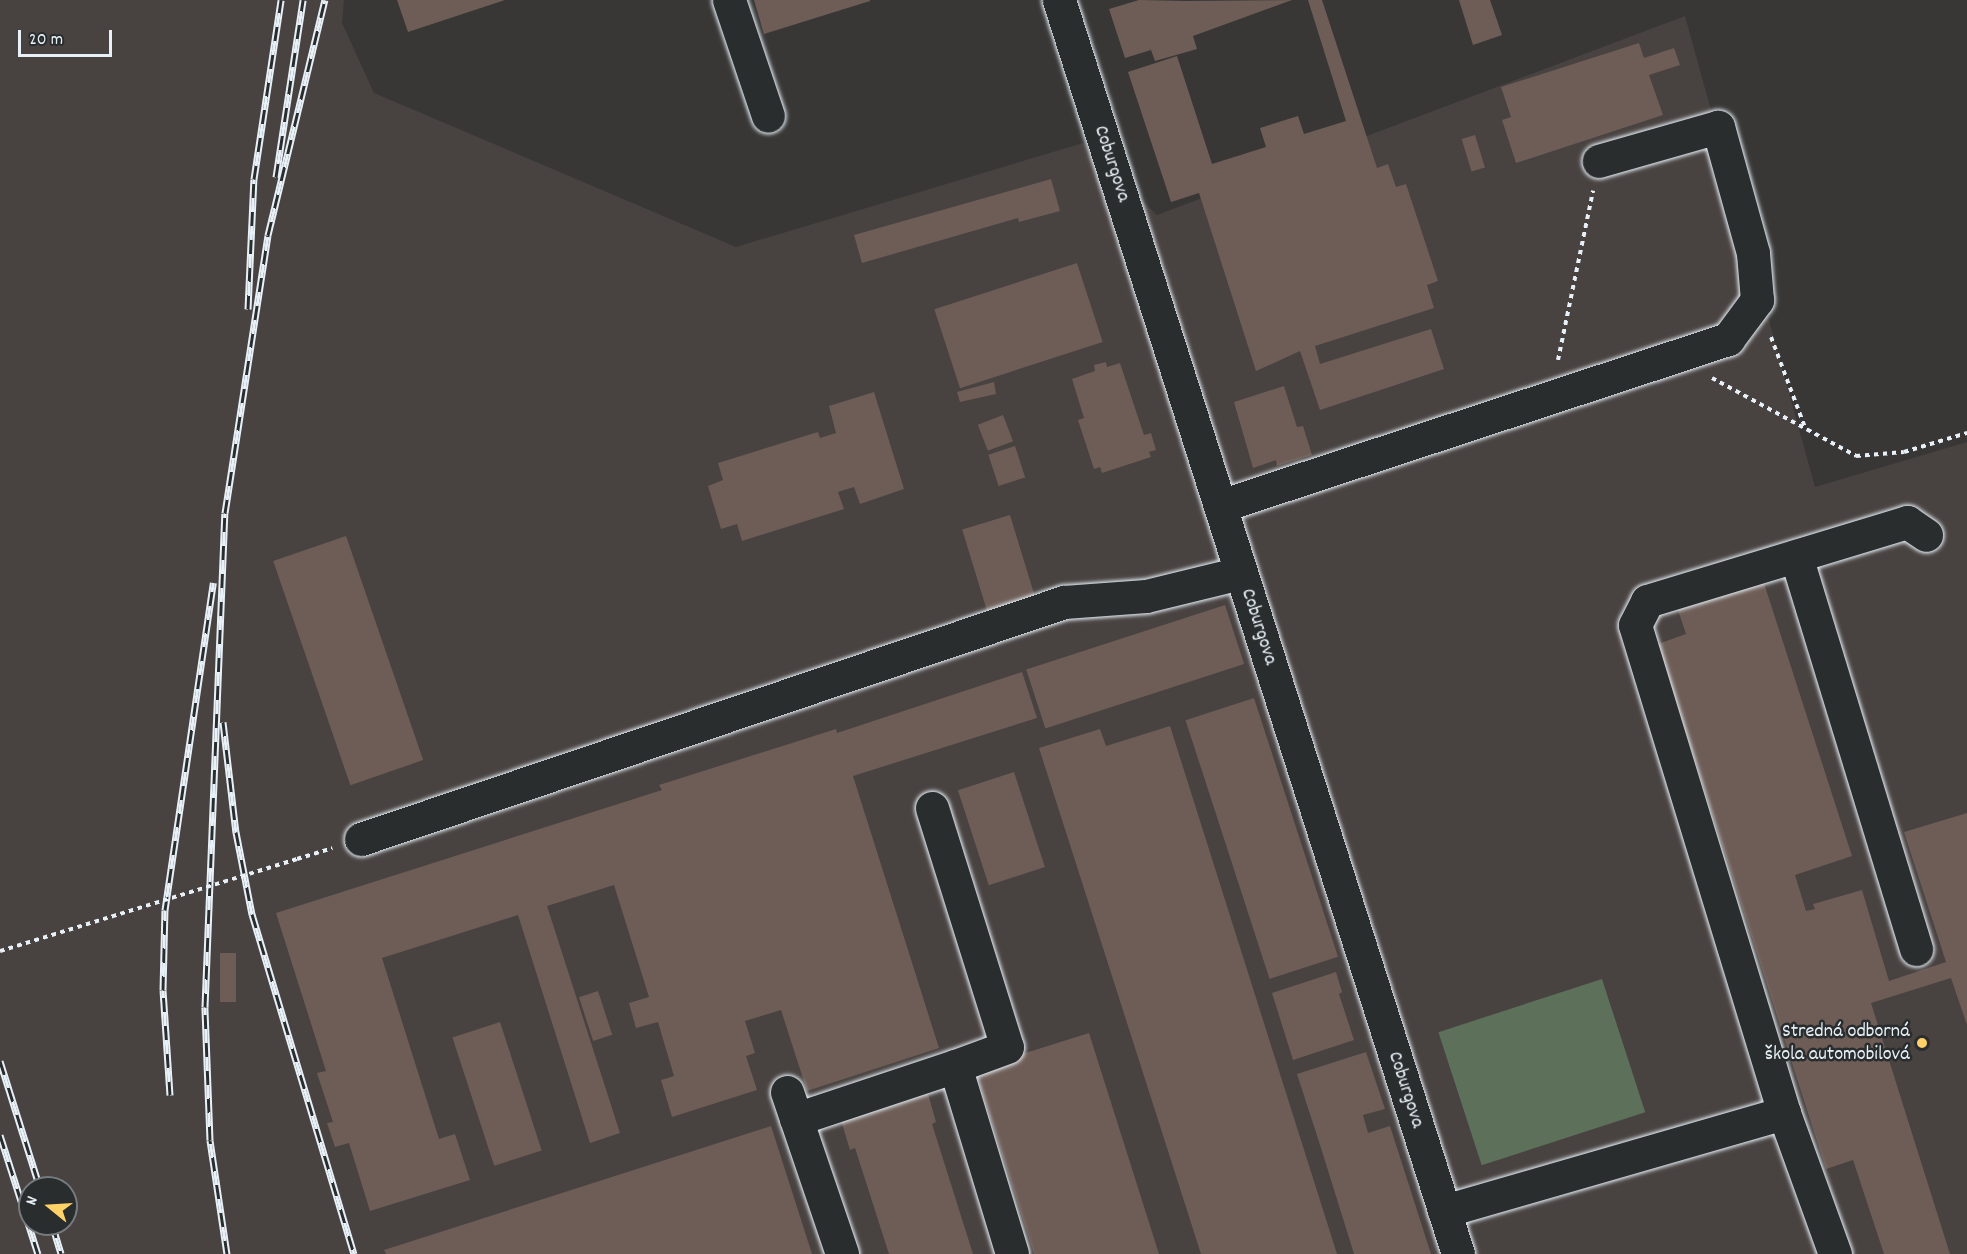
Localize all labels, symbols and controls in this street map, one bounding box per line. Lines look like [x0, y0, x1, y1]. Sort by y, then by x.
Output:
scale bar [21, 18, 116, 56]
text: 20 m [29, 28, 63, 53]
street label: Coburgova [1087, 123, 1135, 205]
street label: Coburgova [1234, 586, 1282, 668]
place label: Stredná odborná škola automobilová [1764, 1020, 1910, 1067]
marker: Stredná odborná škola automobilová [1915, 1036, 1929, 1050]
street label: Coburgova [1381, 1049, 1429, 1131]
north arrow [18, 1176, 78, 1236]
text: N [20, 1194, 44, 1208]

